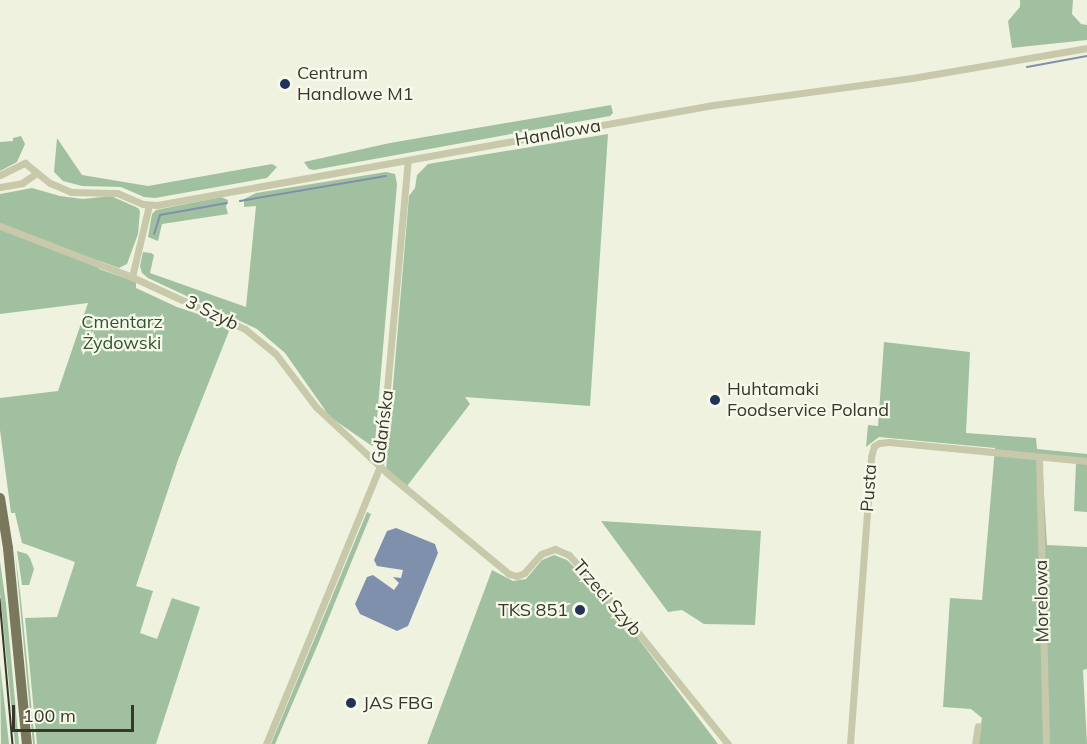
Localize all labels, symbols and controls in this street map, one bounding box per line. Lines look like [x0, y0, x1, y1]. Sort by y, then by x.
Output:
place label: Centrum Handlowe M1 [297, 63, 414, 106]
marker: Centrum Handlowe M1 [278, 77, 292, 91]
street label: Handlowa [513, 115, 603, 151]
street label: 3 Szyb [182, 291, 242, 335]
park label: Cmentarz Żydowski [81, 312, 163, 354]
place label: Huhtamaki Foodservice Poland [727, 379, 889, 422]
street label: Gdańska [368, 389, 398, 465]
marker: Huhtamaki Foodservice Poland [708, 393, 722, 407]
street label: Pusta [857, 463, 881, 513]
street label: Trzeci Szyb [568, 556, 646, 640]
street label: Morelowa [1030, 560, 1054, 642]
place label: TKS 851 [498, 599, 568, 621]
marker: TKS 851 [573, 603, 587, 617]
place label: JAS FBG [363, 692, 433, 714]
scale bar [15, 693, 136, 731]
marker: JAS FBG [344, 696, 358, 710]
text: 100 m [23, 704, 76, 727]

